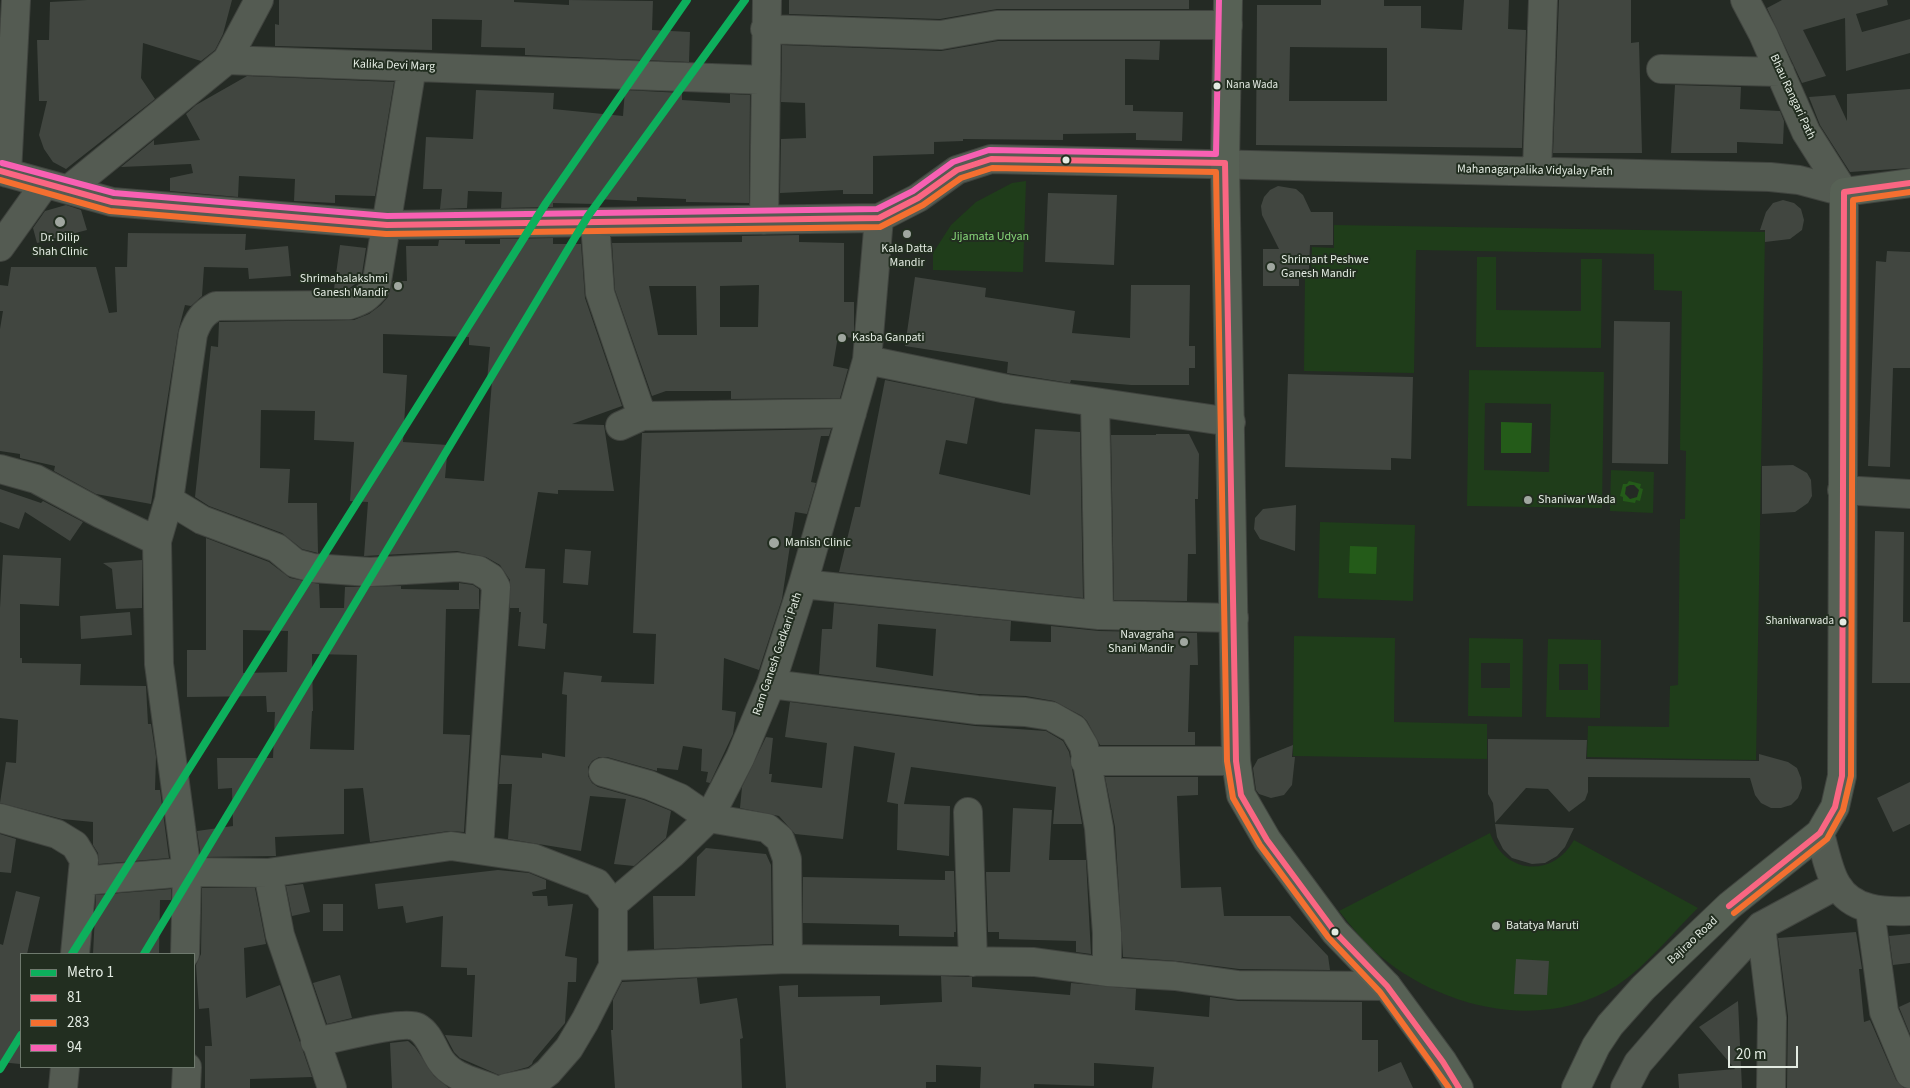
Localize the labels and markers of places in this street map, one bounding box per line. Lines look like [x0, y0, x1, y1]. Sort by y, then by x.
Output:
place label: Nana Wada [1226, 79, 1278, 93]
marker: Nana Wada [1212, 81, 1222, 91]
unlabelled marker [1061, 155, 1071, 165]
marker: Dr. Dilip Shah Clinic [53, 215, 67, 229]
marker: Kala Datta Mandir [901, 228, 913, 240]
place label: Dr. Dilip Shah Clinic [32, 231, 88, 259]
place label: Kala Datta Mandir [881, 242, 933, 270]
place label: Shrimant Peshwe Ganesh Mandir [1281, 253, 1369, 281]
marker: Shrimant Peshwe Ganesh Mandir [1265, 261, 1277, 273]
place label: Shrimahalakshmi Ganesh Mandir [300, 272, 388, 300]
marker: Shrimahalakshmi Ganesh Mandir [392, 280, 404, 292]
place label: Kasba Ganpati [852, 331, 924, 345]
marker: Kasba Ganpati [836, 332, 848, 344]
place label: Shaniwar Wada [1538, 493, 1616, 507]
marker: Shaniwar Wada [1522, 494, 1534, 506]
marker: Manish Clinic [767, 536, 781, 550]
place label: Manish Clinic [785, 536, 851, 550]
place label: Shaniwarwada [1766, 615, 1834, 629]
marker: Shaniwarwada [1838, 617, 1848, 627]
place label: Navagraha Shani Mandir [1108, 628, 1174, 656]
marker: Navagraha Shani Mandir [1178, 636, 1190, 648]
place label: Batatya Maruti [1506, 919, 1579, 933]
marker: Batatya Maruti [1490, 920, 1502, 932]
unlabelled marker [1330, 927, 1340, 937]

